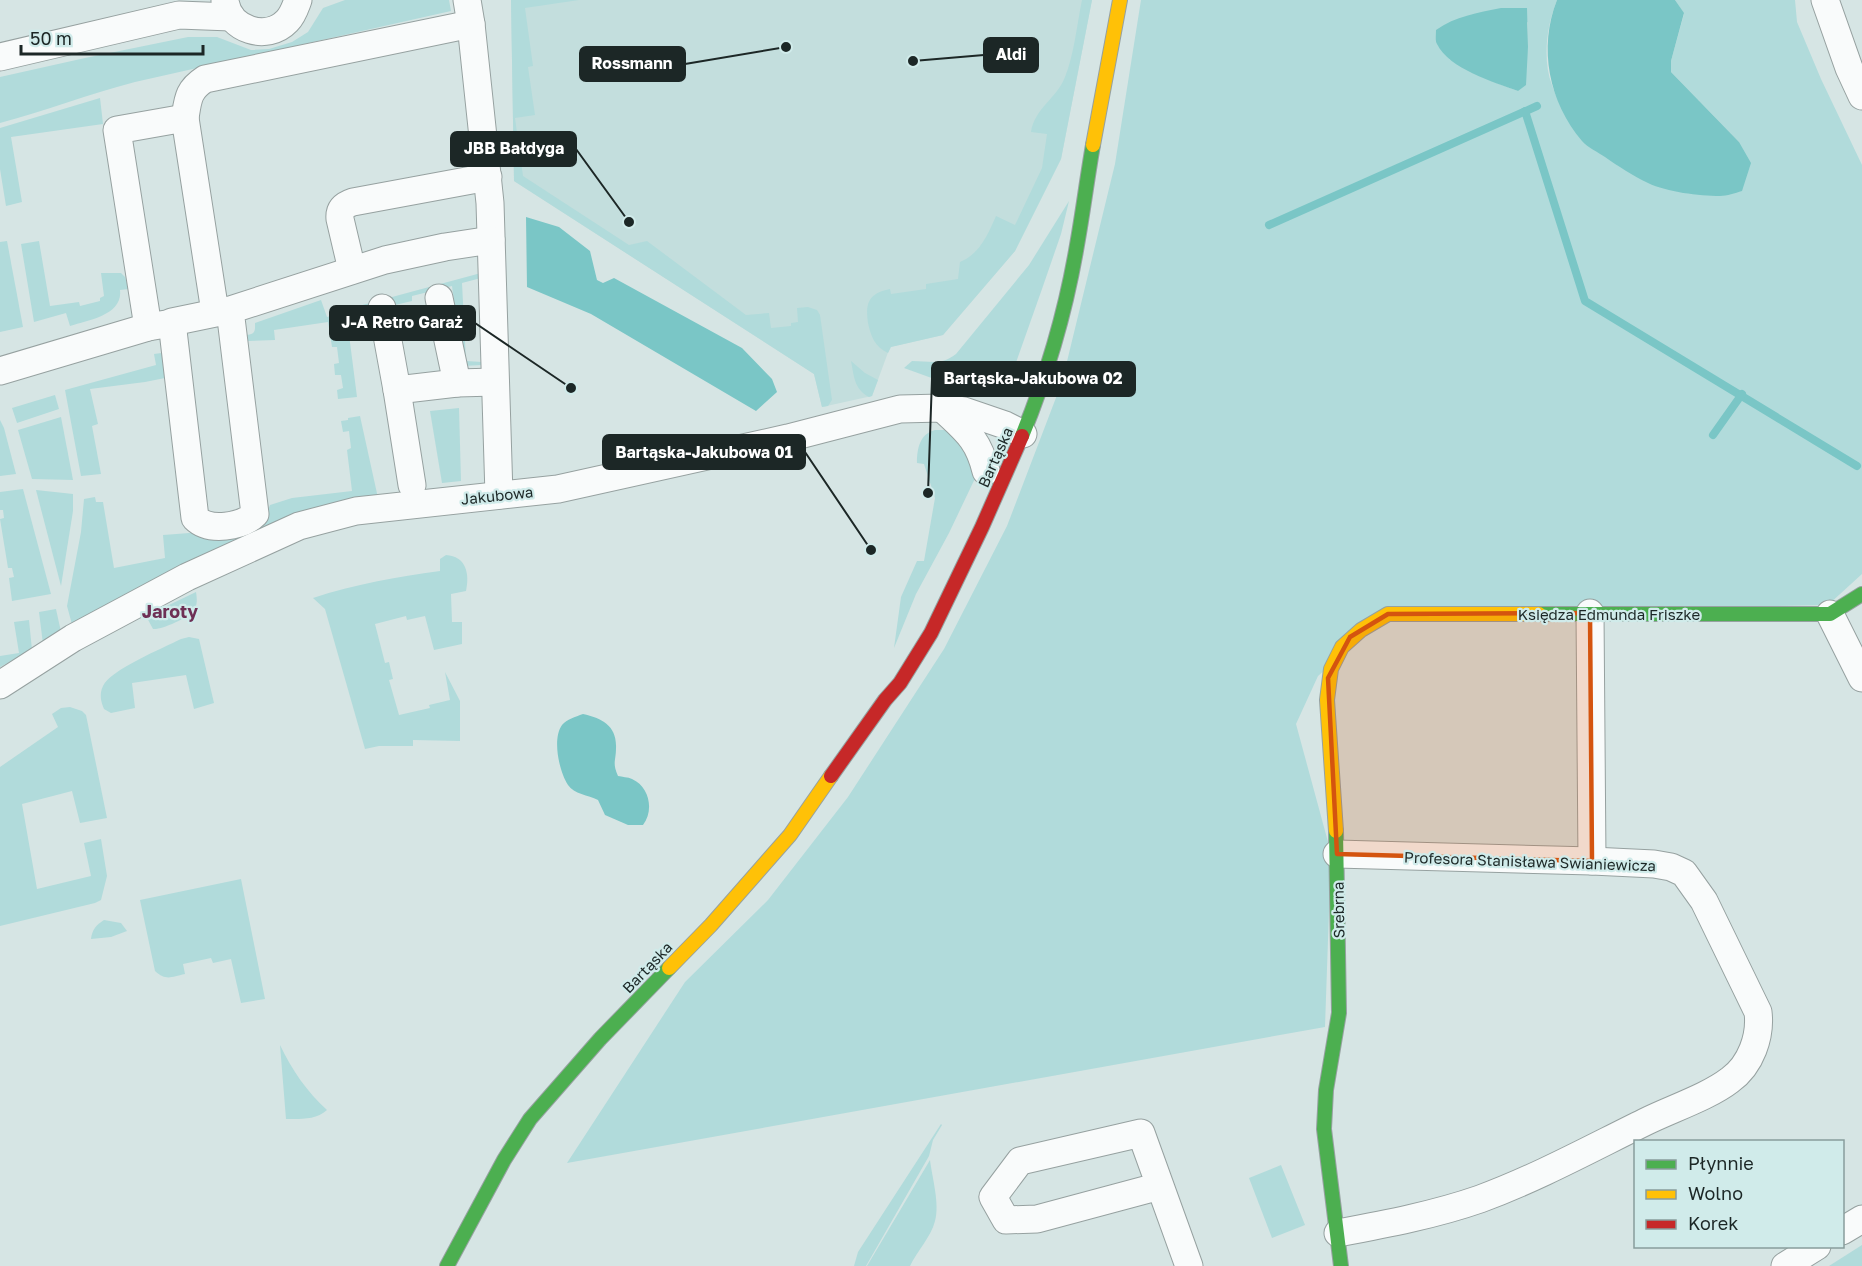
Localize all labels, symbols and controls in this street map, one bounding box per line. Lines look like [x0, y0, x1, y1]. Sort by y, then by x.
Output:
scale bar [21, 18, 202, 56]
text: 50 m [30, 27, 72, 49]
callout: Aldi [984, 38, 1038, 72]
text: Aldi [996, 44, 1026, 64]
callout: Rossmann [580, 47, 685, 81]
text: Rossmann [591, 53, 673, 73]
callout: JBB Bałdyga [451, 132, 576, 166]
text: JBB Bałdyga [464, 138, 564, 158]
callout: J-A Retro Garaż [330, 306, 475, 340]
text: J-A Retro Garaż [341, 312, 463, 332]
callout: Bartąska-Jakubowa 02 [932, 362, 1135, 396]
text: Bartąska-Jakubowa 02 [943, 368, 1123, 388]
street label: Bartąska [974, 424, 1016, 490]
callout: Bartąska-Jakubowa 01 [603, 435, 805, 469]
text: Bartąska-Jakubowa 01 [615, 442, 793, 462]
street label: Jakubowa [460, 482, 534, 508]
district label: Jaroty [142, 600, 198, 622]
street label: Księdza Edmunda Friszke [1518, 605, 1701, 623]
street label: Profesora Stanisława Swianiewicza [1404, 848, 1656, 874]
street label: Srebrna [1329, 881, 1347, 939]
street label: Bartąska [618, 938, 676, 996]
legend [1634, 1140, 1844, 1248]
text: Płynnie [1688, 1152, 1754, 1174]
text: Wolno [1688, 1182, 1743, 1204]
text: Korek [1688, 1212, 1738, 1234]

